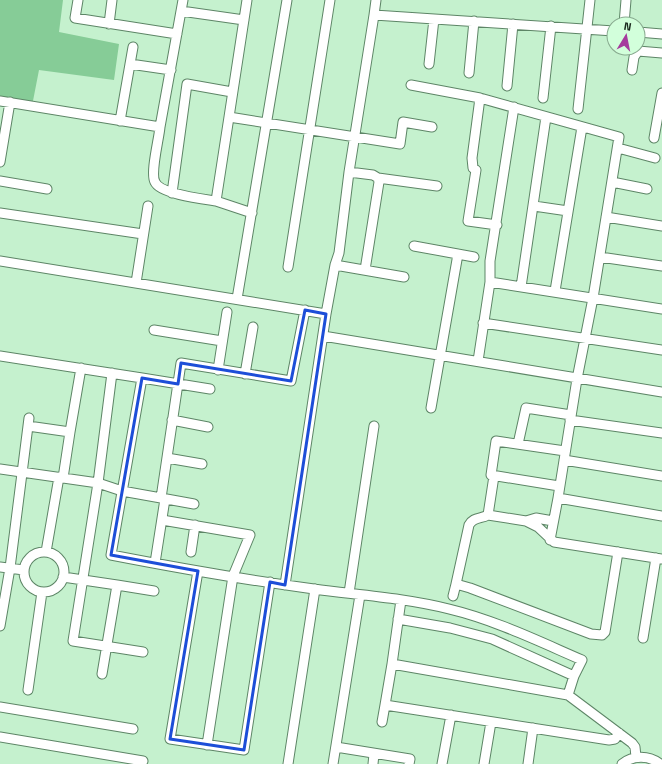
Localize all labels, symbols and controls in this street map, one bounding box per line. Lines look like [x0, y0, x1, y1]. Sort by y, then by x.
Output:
north arrow [606, 16, 646, 56]
text: N [623, 18, 633, 35]

